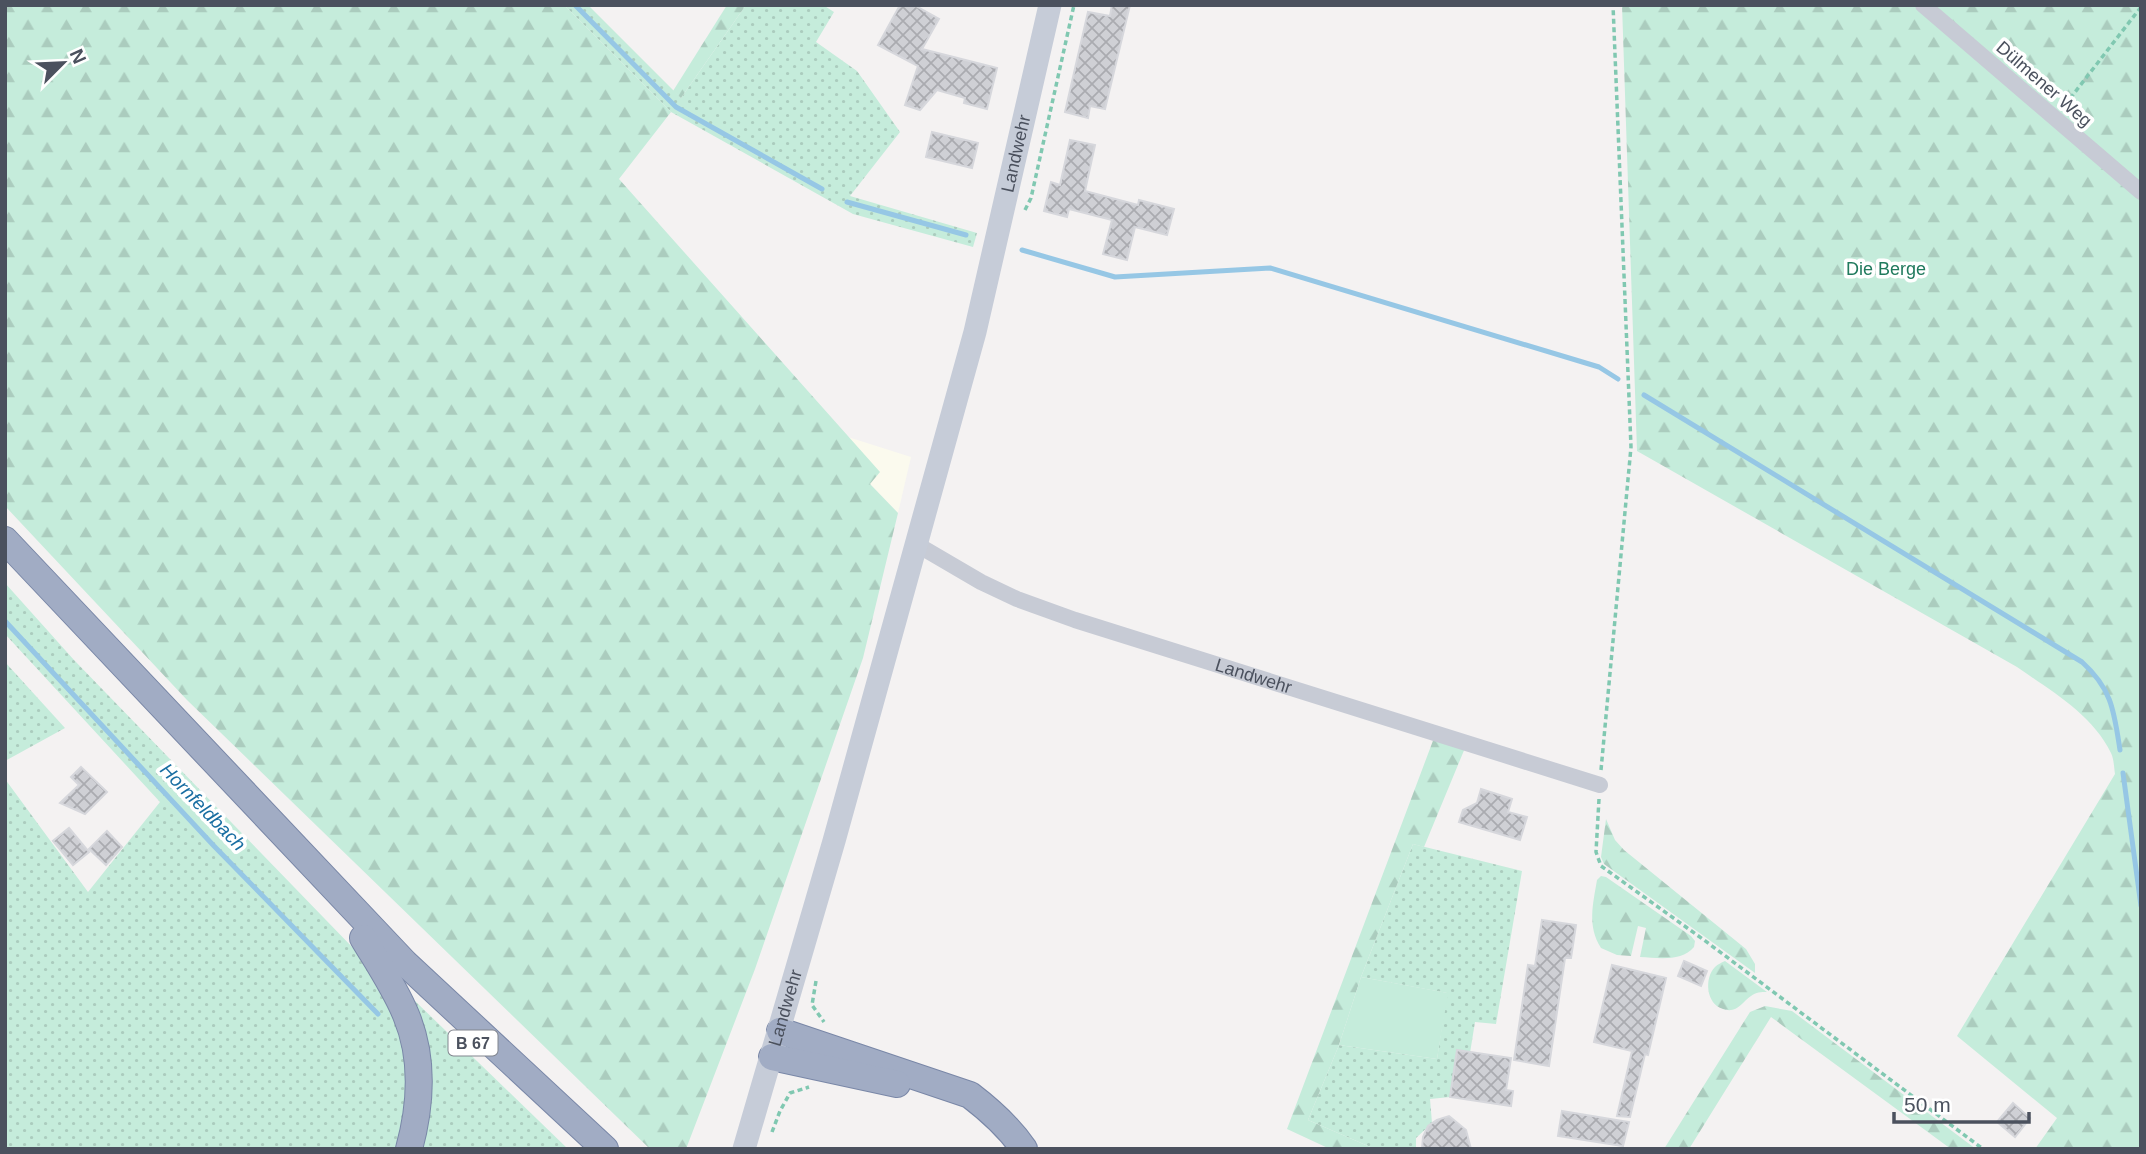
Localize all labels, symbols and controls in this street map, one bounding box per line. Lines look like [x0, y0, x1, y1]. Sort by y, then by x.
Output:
north arrow [28, 28, 98, 98]
street label: Dülmener Weg [1992, 37, 2096, 131]
text: N [66, 46, 90, 67]
street label: Landwehr [997, 113, 1034, 194]
park label: Die Berge [1846, 259, 1926, 279]
street label: Landwehr [1213, 655, 1294, 698]
water label: Hornfeldbach [156, 759, 250, 855]
street label: Landwehr [765, 967, 806, 1049]
road number: B 67 [448, 1030, 498, 1056]
scale bar [1894, 1080, 2029, 1124]
text: 50 m [1904, 1093, 1951, 1116]

